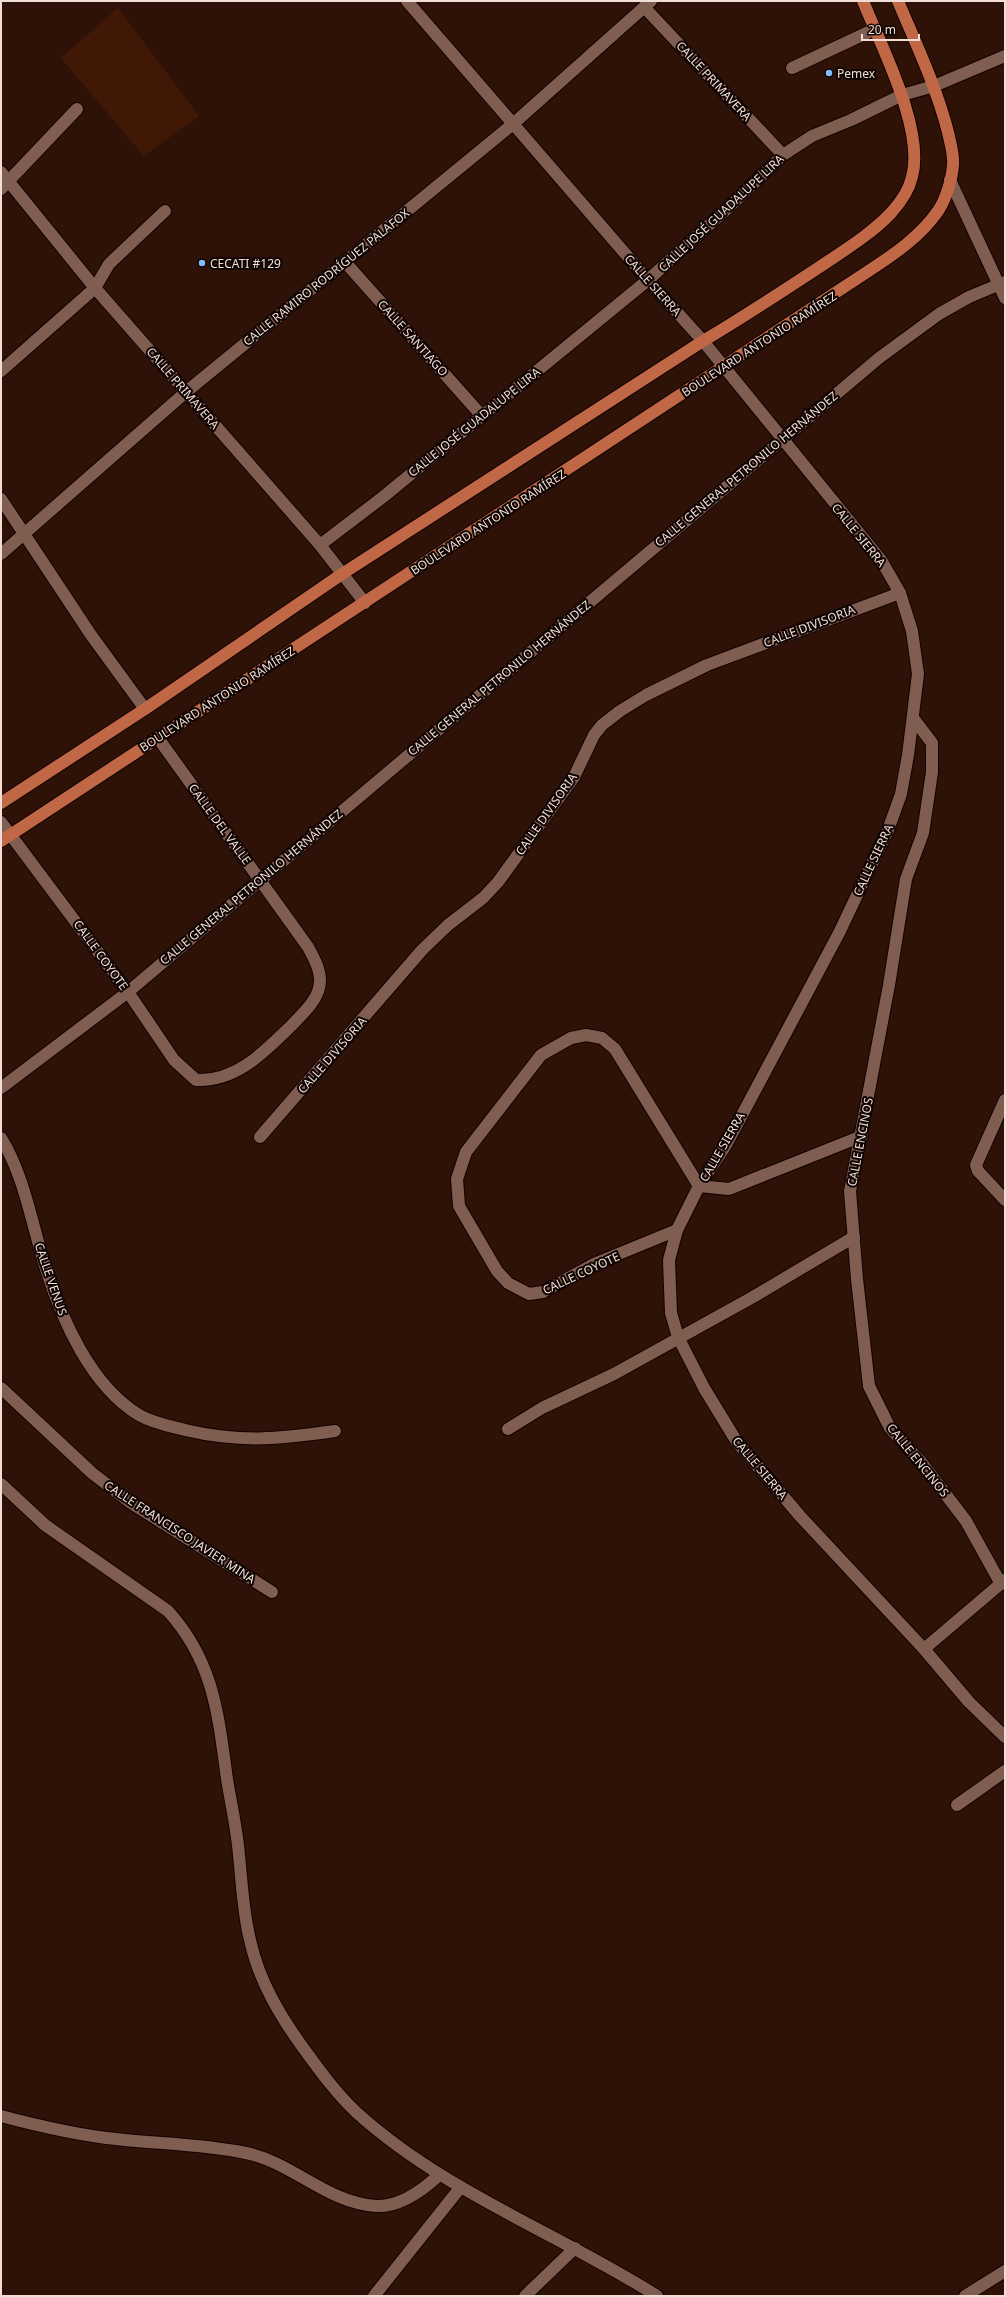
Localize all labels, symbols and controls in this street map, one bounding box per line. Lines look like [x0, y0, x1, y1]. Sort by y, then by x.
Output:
scale bar [862, 16, 919, 42]
text: 20 m [868, 21, 896, 38]
street label: CALLE PRIMAVERA [672, 37, 756, 125]
place label: Pemex [837, 65, 876, 82]
marker: Pemex [824, 68, 834, 78]
street label: CALLE JOSÉ GUADALUPE LIRA [655, 150, 788, 276]
street label: CALLE RAMIRO RODRÍGUEZ PALAFOX [239, 204, 413, 350]
street label: CALLE SIERRA [621, 250, 685, 320]
place label: CECATI #129 [210, 255, 281, 272]
marker: CECATI #129 [197, 258, 207, 268]
street label: BOULEVARD ANTONIO RAMÍREZ [678, 287, 840, 401]
street label: CALLE SANTIAGO [374, 296, 452, 380]
street label: CALLE PRIMAVERA [143, 343, 224, 433]
street label: CALLE JOSÉ GUADALUPE LIRA [404, 363, 544, 481]
street label: CALLE GENERAL PETRONILO HERNÁNDEZ [651, 387, 841, 551]
street label: BOULEVARD ANTONIO RAMÍREZ [407, 465, 569, 579]
street label: CALLE SIERRA [828, 500, 890, 571]
street label: CALLE GENERAL PETRONILO HERNÁNDEZ [404, 596, 594, 760]
street label: CALLE DIVISORIA [761, 601, 858, 651]
street label: BOULEVARD ANTONIO RAMÍREZ [136, 642, 298, 756]
street label: CALLE DIVISORIA [511, 769, 581, 859]
street label: CALLE DEL VALLE [185, 780, 255, 868]
street label: CALLE GENERAL PETRONILO HERNÁNDEZ [156, 805, 346, 969]
street label: CALLE SIERRA [849, 821, 897, 899]
street label: CALLE COYOTE [70, 916, 132, 994]
street label: CALLE DIVISORIA [294, 1013, 370, 1097]
street label: CALLE ENCINOS [843, 1096, 877, 1188]
street label: CALLE SIERRA [695, 1109, 749, 1185]
street label: CALLE VENUS [31, 1240, 72, 1318]
street label: CALLE COYOTE [540, 1248, 622, 1298]
street label: CALLE ENCINOS [883, 1420, 953, 1501]
street label: CALLE SIERRA [729, 1433, 792, 1503]
street label: CALLE FRANCISCO JAVIER MINA [101, 1477, 259, 1587]

